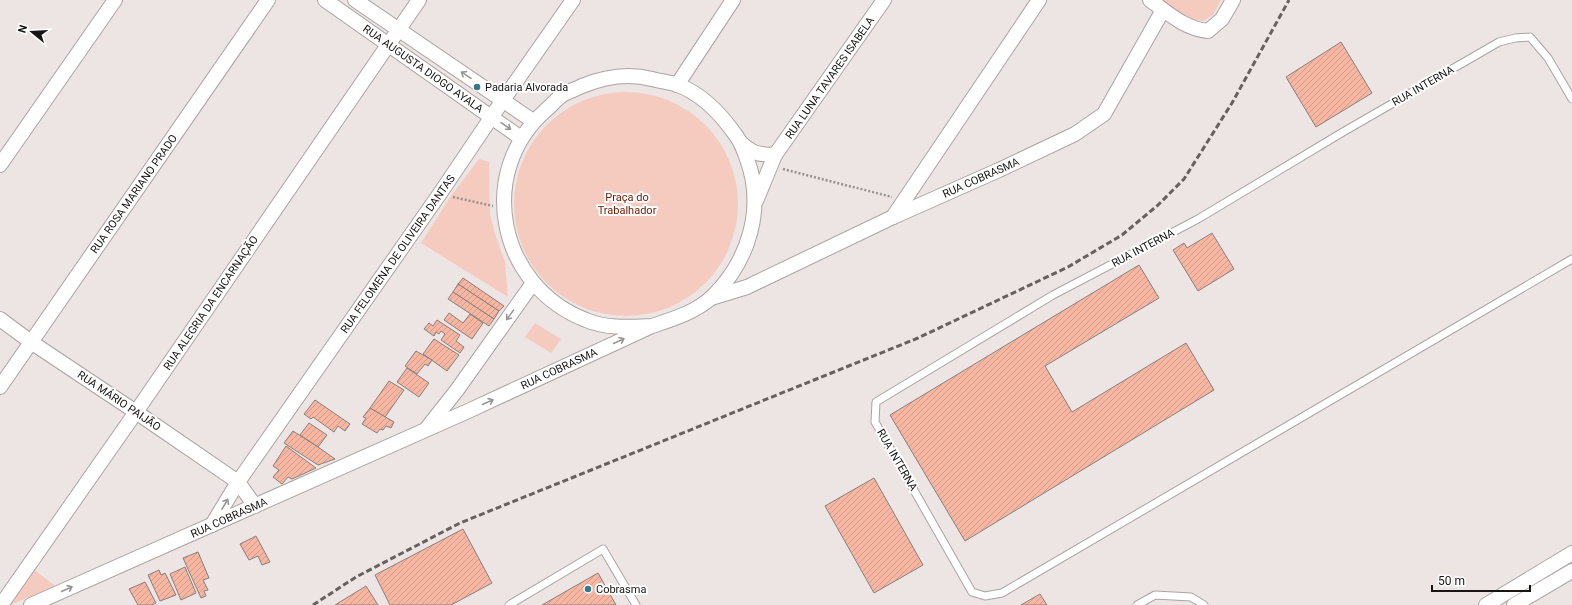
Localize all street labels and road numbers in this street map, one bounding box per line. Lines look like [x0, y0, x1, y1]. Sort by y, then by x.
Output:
street label: RUA LUNA TAVARES ISABELA [783, 14, 878, 142]
street label: RUA AUGUSTA DIOGO AYALA [360, 22, 486, 116]
street label: RUA INTERNA [1390, 63, 1457, 109]
street label: RUA ROSA MARIANO PRADO [88, 132, 180, 256]
street label: RUA COBRASMA [941, 155, 1022, 201]
street label: RUA FELOMENA DE OLIVEIRA DANTAS [338, 172, 458, 336]
street label: RUA INTERNA [1109, 226, 1177, 270]
street label: RUA ALEGRIA DA ENCARNAÇÃO [161, 233, 261, 373]
street label: RUA COBRASMA [519, 345, 600, 392]
street label: RUA MÁRIO PAIJÃO [75, 368, 163, 434]
street label: RUA INTERNA [874, 427, 920, 494]
street label: RUA COBRASMA [189, 495, 270, 541]

